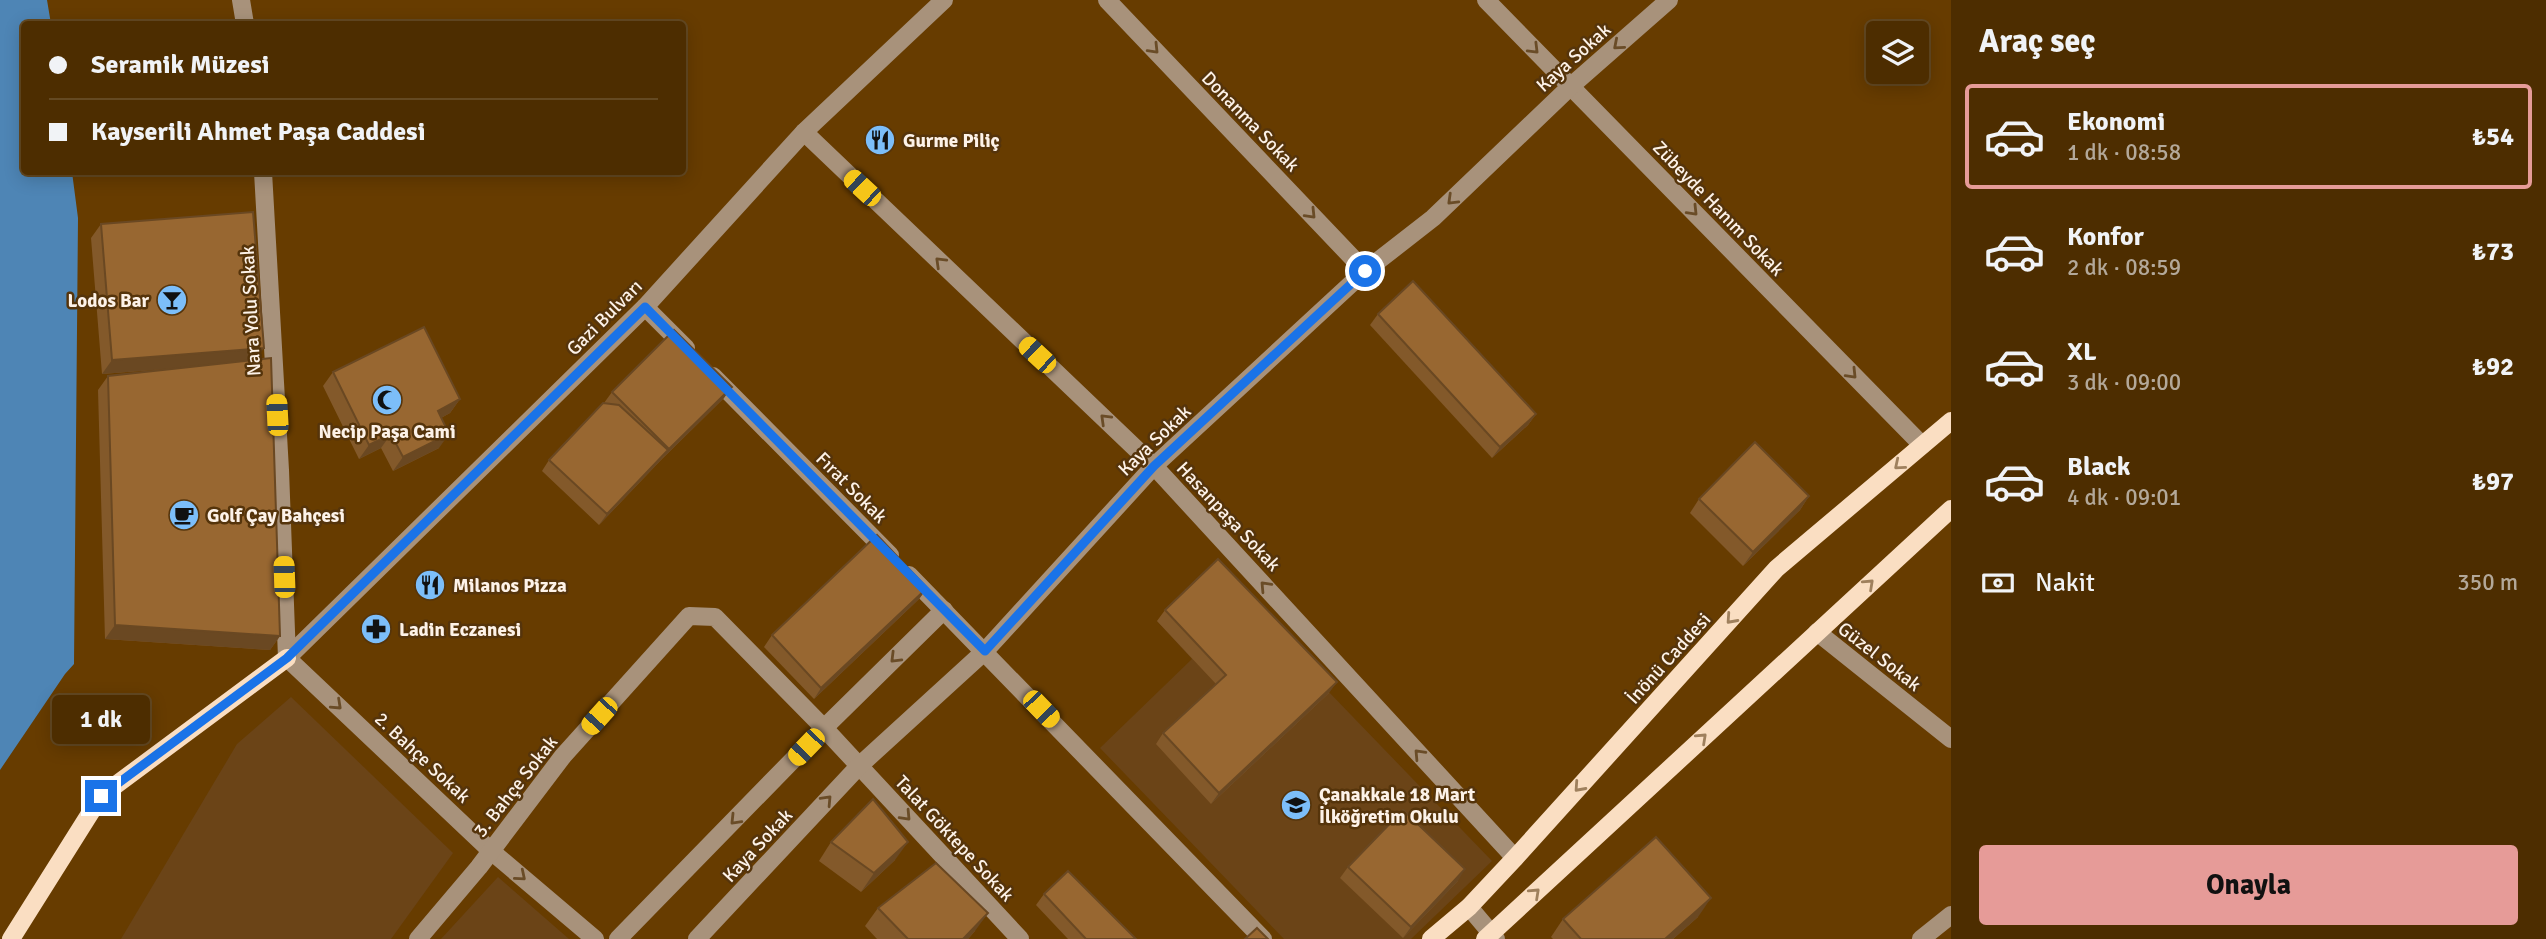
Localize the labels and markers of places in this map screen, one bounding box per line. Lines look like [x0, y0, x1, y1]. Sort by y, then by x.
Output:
restaurant icon: Gurme Piliç [863, 123, 897, 157]
place label: Gurme Piliç [903, 129, 1000, 153]
bar icon: Lodos Bar [155, 283, 189, 317]
place label: Lodos Bar [68, 289, 149, 313]
mosque icon: Necip Paşa Cami [370, 383, 404, 417]
place label: Necip Paşa Cami [318, 420, 456, 444]
cafe icon: Golf Çay Bahçesi [167, 498, 201, 532]
place label: Golf Çay Bahçesi [207, 504, 345, 528]
restaurant icon: Milanos Pizza [413, 568, 447, 602]
place label: Milanos Pizza [453, 574, 567, 598]
pharmacy icon: Ladin Eczanesi [359, 612, 393, 646]
place label: Ladin Eczanesi [399, 618, 521, 642]
place label: Çanakkale 18 Mart İlköğretim Okulu [1319, 783, 1475, 829]
school or university icon: Çanakkale 18 Mart İlköğretim Okulu [1279, 788, 1313, 822]

